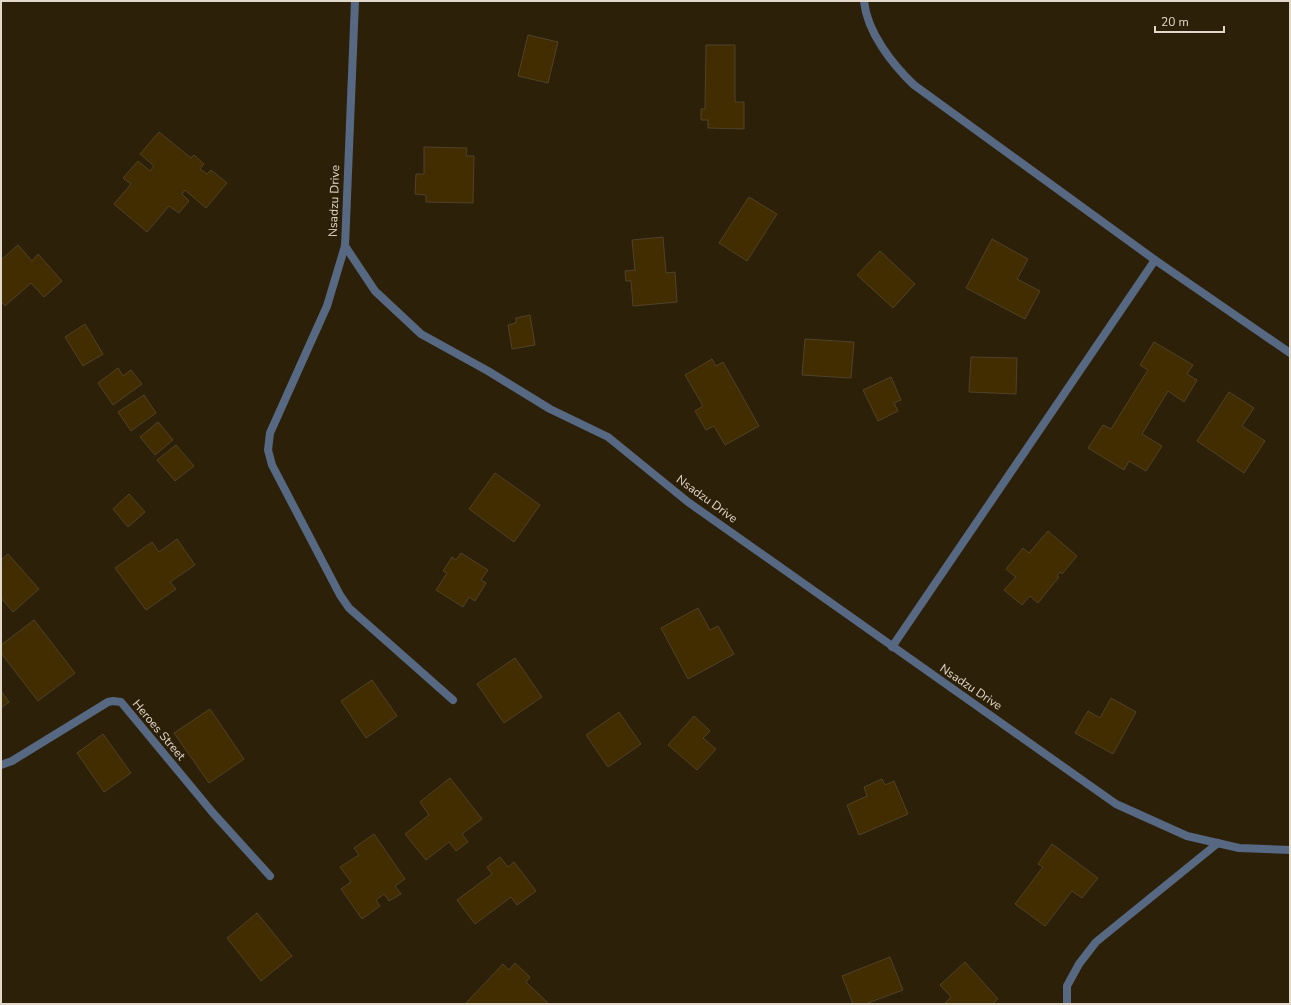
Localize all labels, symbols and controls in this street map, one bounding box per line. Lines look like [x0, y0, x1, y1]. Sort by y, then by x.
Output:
scale bar [1155, 8, 1224, 34]
text: 20 m [1161, 14, 1189, 30]
street label: Nsadzu Drive [325, 165, 343, 237]
street label: Nsadzu Drive [673, 471, 741, 527]
street label: Nsadzu Drive [937, 660, 1005, 714]
street label: Heroes Street [129, 696, 190, 764]

